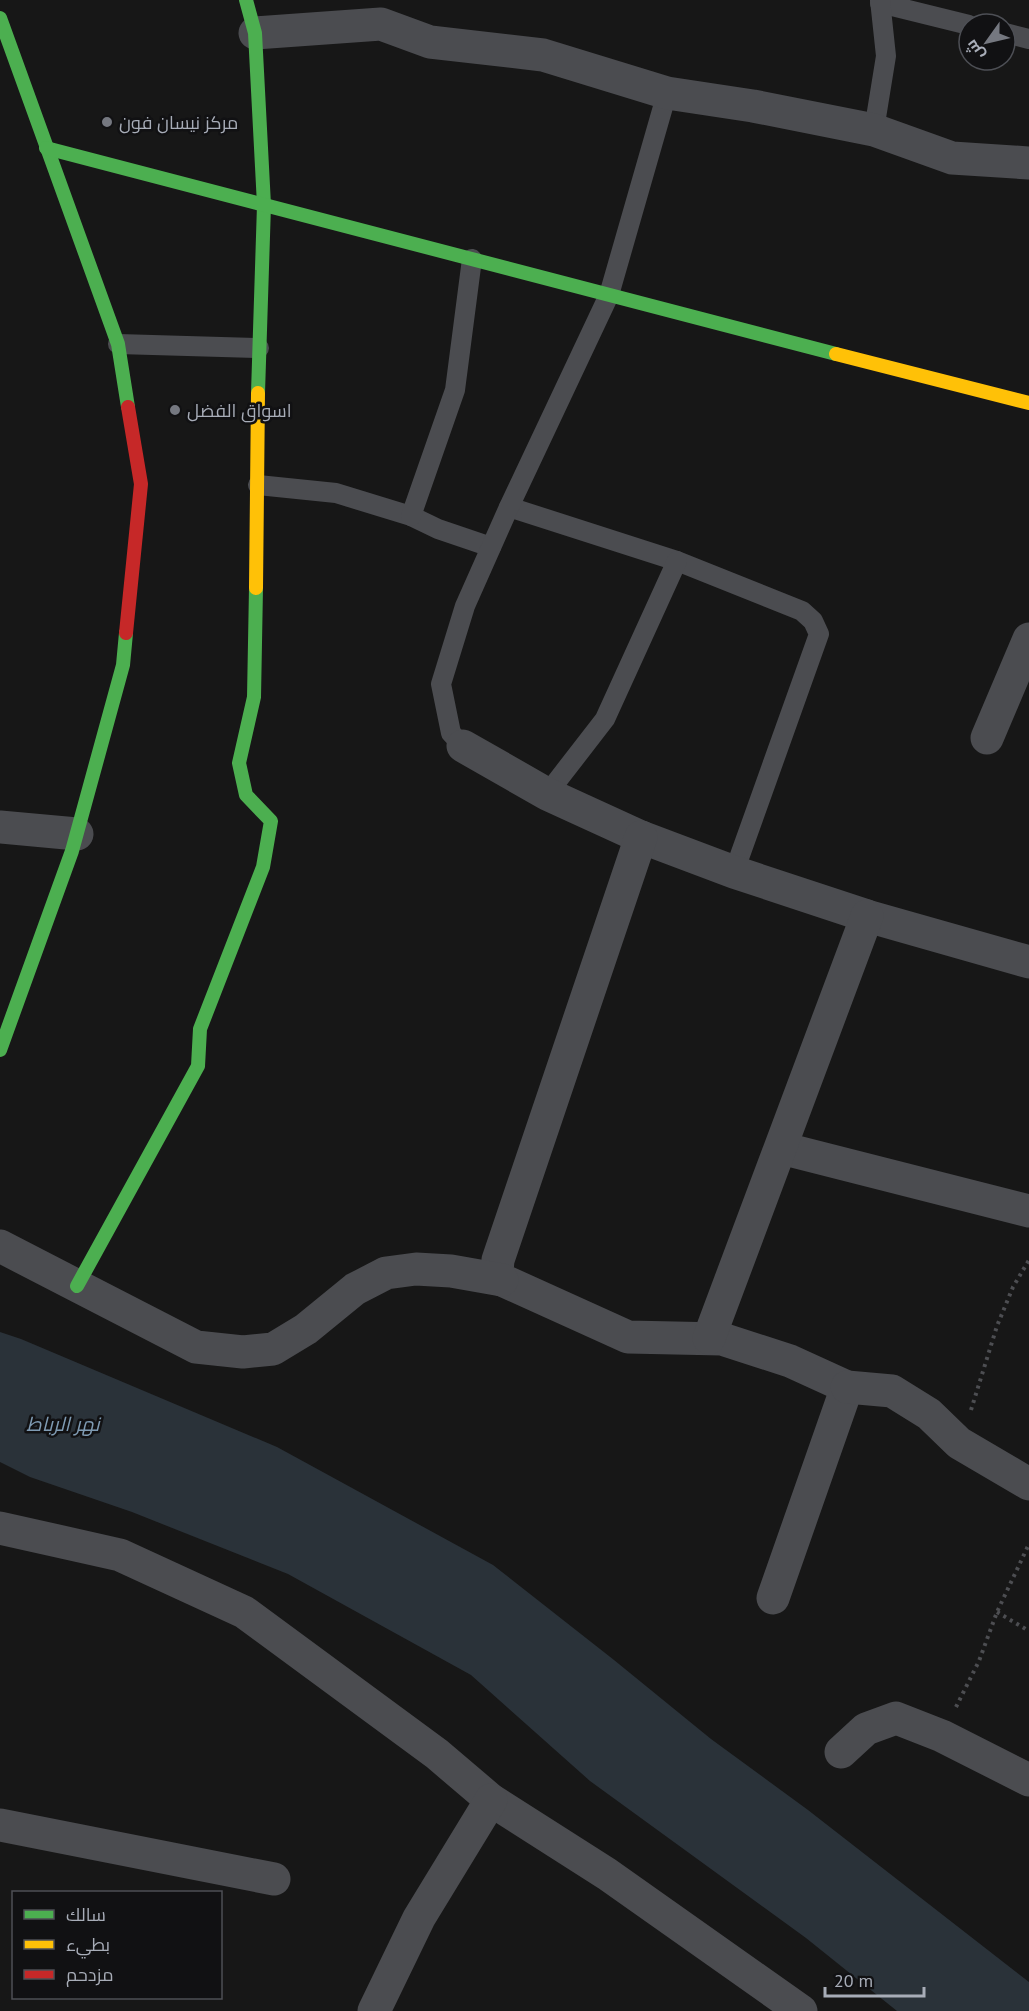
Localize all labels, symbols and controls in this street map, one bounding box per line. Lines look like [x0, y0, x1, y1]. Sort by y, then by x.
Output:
north arrow [957, 12, 1017, 72]
text: ش [961, 36, 989, 64]
place label: مركز نيسان فون [119, 111, 238, 134]
marker: مركز نيسان فون [100, 115, 114, 129]
place label: اسواق الفضل [187, 399, 292, 423]
marker: اسواق الفضل [168, 403, 182, 417]
water label: نهر الرباط [26, 1411, 102, 1437]
legend [12, 1891, 222, 1999]
text: سالك [66, 1903, 106, 1926]
text: بطيء [66, 1933, 110, 1959]
scale bar [825, 1960, 924, 1998]
text: مزدحم [66, 1963, 114, 1987]
text: 20 m [834, 1969, 873, 1992]

